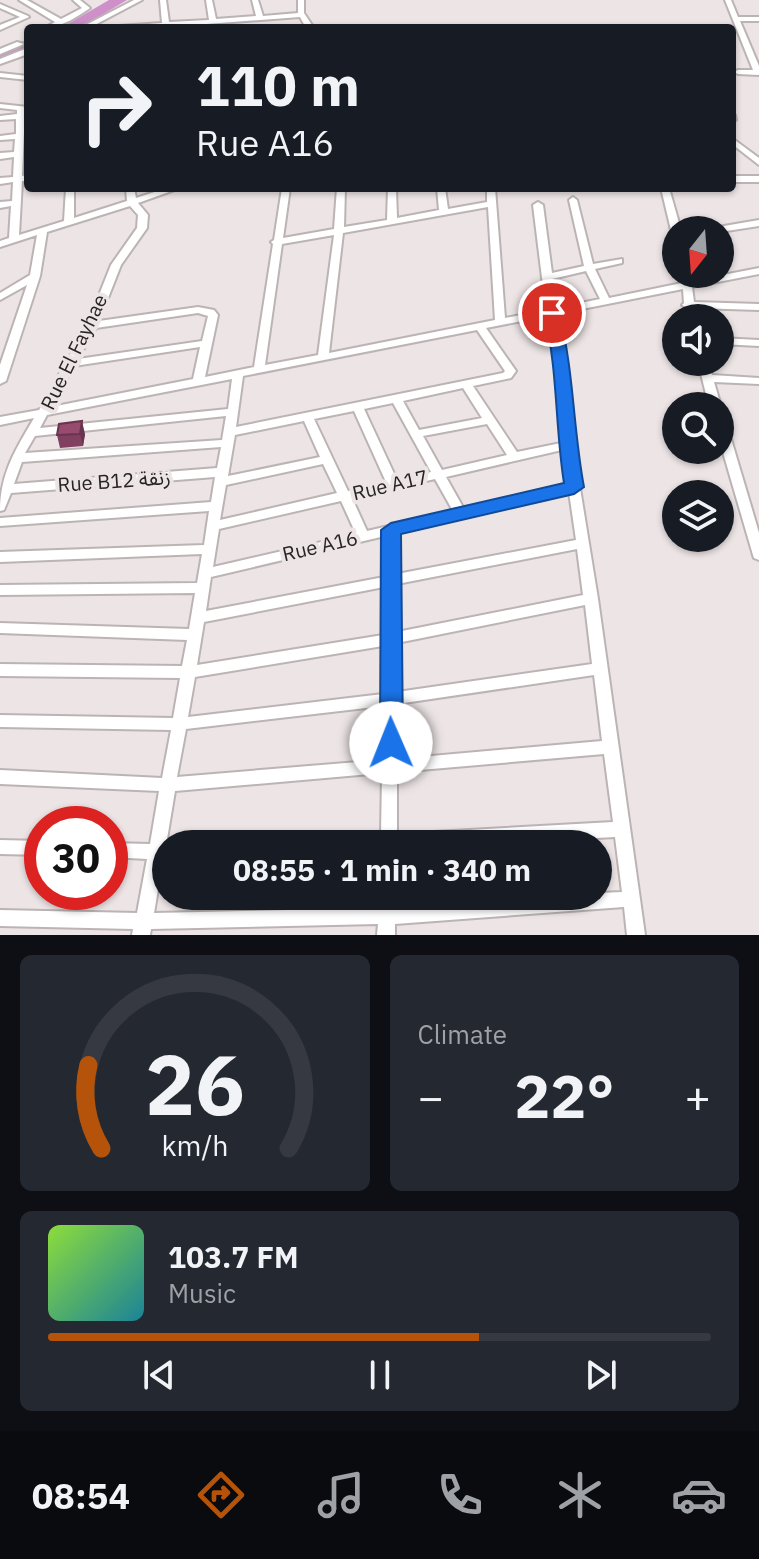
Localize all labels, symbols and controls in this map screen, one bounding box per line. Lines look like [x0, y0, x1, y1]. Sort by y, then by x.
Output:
text: 110 m [196, 49, 360, 121]
icon: right [64, 56, 168, 160]
text: Rue A16 [196, 119, 334, 166]
north arrow [662, 216, 734, 288]
map controls [662, 216, 734, 552]
pin [518, 279, 586, 347]
street label: Rue El Fayhae [34, 289, 113, 414]
icon: arrive [530, 291, 574, 335]
button: sound [662, 304, 734, 376]
button: search [662, 392, 734, 464]
street label: Rue B12 زنقة [56, 463, 171, 498]
street label: Rue A17 [349, 463, 430, 506]
button: layers [662, 480, 734, 552]
street label: Rue A16 [279, 524, 360, 567]
position arrow [349, 701, 433, 785]
speed limit sign: 30 [24, 806, 128, 910]
text: 08:55 · 1 min · 340 m [233, 850, 531, 889]
text: Climate [418, 1017, 507, 1051]
text: 26 [145, 1030, 245, 1138]
text: 22° [514, 1056, 614, 1135]
text: − [418, 1068, 444, 1125]
text: + [685, 1068, 711, 1125]
text: km/h [161, 1127, 228, 1164]
text: 103.7 FM [168, 1237, 299, 1276]
text: Music [168, 1276, 236, 1310]
icon: previous [137, 1353, 181, 1397]
icon: pause [358, 1353, 402, 1397]
icon: next [579, 1353, 623, 1397]
icon: directions [193, 1467, 249, 1523]
icon: music [313, 1467, 369, 1523]
icon: phone [432, 1467, 488, 1523]
icon: climate [552, 1467, 608, 1523]
icon: car [671, 1467, 727, 1523]
text: 08:54 [32, 1472, 130, 1519]

